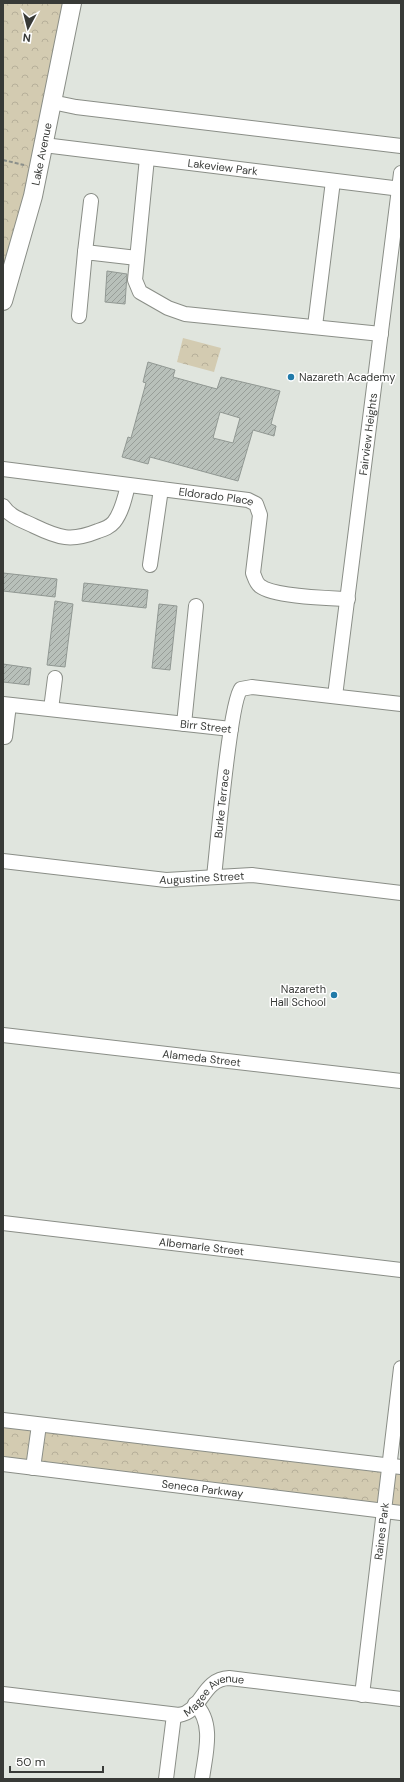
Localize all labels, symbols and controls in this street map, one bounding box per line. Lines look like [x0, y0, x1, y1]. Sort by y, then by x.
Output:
north arrow [8, 8, 48, 48]
text: N [22, 30, 32, 45]
street label: Lake Avenue [28, 122, 55, 187]
street label: Lakeview Park [187, 156, 259, 178]
place label: Nazareth Academy [299, 370, 395, 384]
marker: Nazareth Academy [286, 372, 296, 382]
street label: Fairview Heights [356, 392, 380, 476]
street label: Eldorado Place [178, 484, 257, 509]
street label: Birr Street [179, 716, 232, 736]
street label: Burke Terrace [211, 768, 232, 839]
street label: Augustine Street [159, 868, 245, 887]
place label: Nazareth Hall School [270, 982, 326, 1009]
marker: Nazareth Hall School [329, 990, 339, 1000]
street label: Alameda Street [162, 1046, 242, 1069]
street label: Albemarle Street [158, 1234, 245, 1258]
street label: Seneca Parkway [161, 1477, 244, 1501]
street label: Raines Park [371, 1501, 392, 1561]
street label: Magee Avenue [181, 1671, 245, 1720]
scale bar [10, 1748, 103, 1774]
text: 50 m [16, 1754, 45, 1770]

